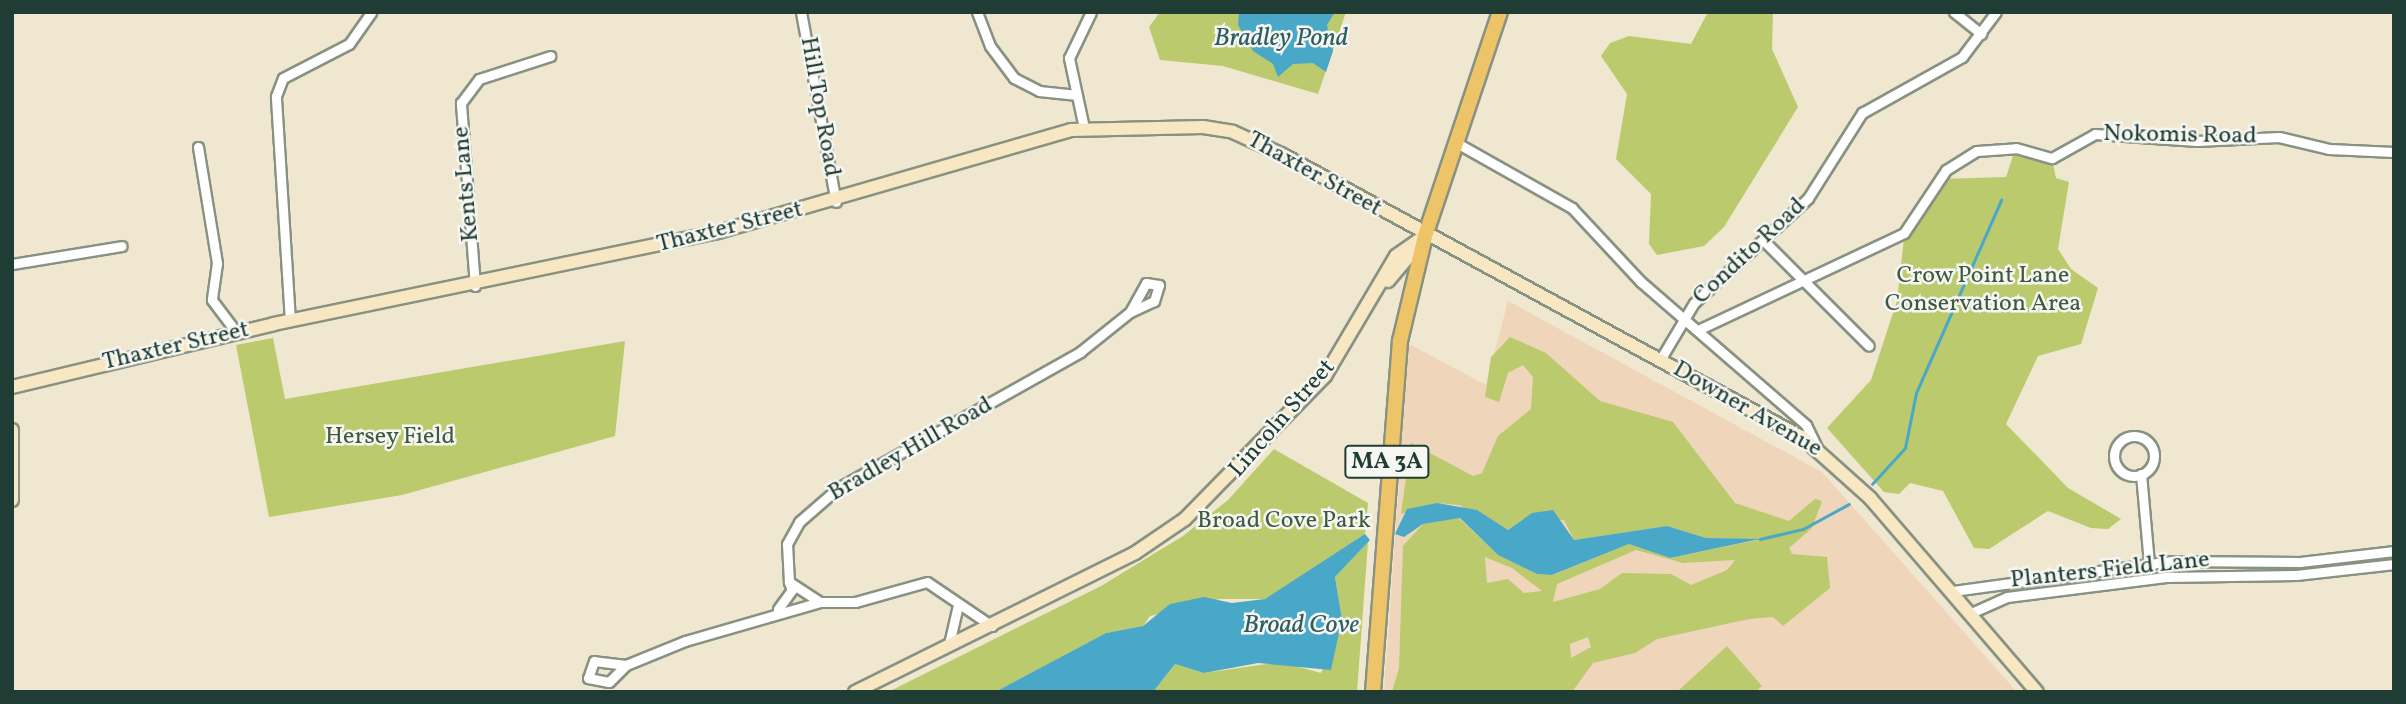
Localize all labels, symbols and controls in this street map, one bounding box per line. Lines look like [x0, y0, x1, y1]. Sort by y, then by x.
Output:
water label: Bradley Pond [1214, 23, 1348, 55]
street label: Hill Top Road [792, 34, 846, 180]
street label: Nokomis Road [2103, 120, 2257, 152]
street label: Kents Lane [448, 125, 486, 243]
street label: Thaxter Street [1242, 126, 1386, 224]
street label: Condito Road [1688, 193, 1812, 311]
street label: Thaxter Street [654, 196, 806, 260]
park label: Crow Point Lane Conservation Area [1885, 263, 2081, 319]
street label: Thaxter Street [100, 316, 252, 378]
street label: Lincoln Street [1224, 354, 1342, 484]
street label: Downer Avenue [1667, 356, 1827, 464]
street label: Bradley Hill Road [824, 391, 998, 509]
park label: Hersey Field [325, 424, 455, 452]
road number: MA 3A [1343, 442, 1431, 482]
park label: Broad Cove Park [1197, 508, 1371, 536]
street label: Planters Field Lane [2009, 546, 2211, 596]
water label: Broad Cove [1243, 610, 1359, 642]

